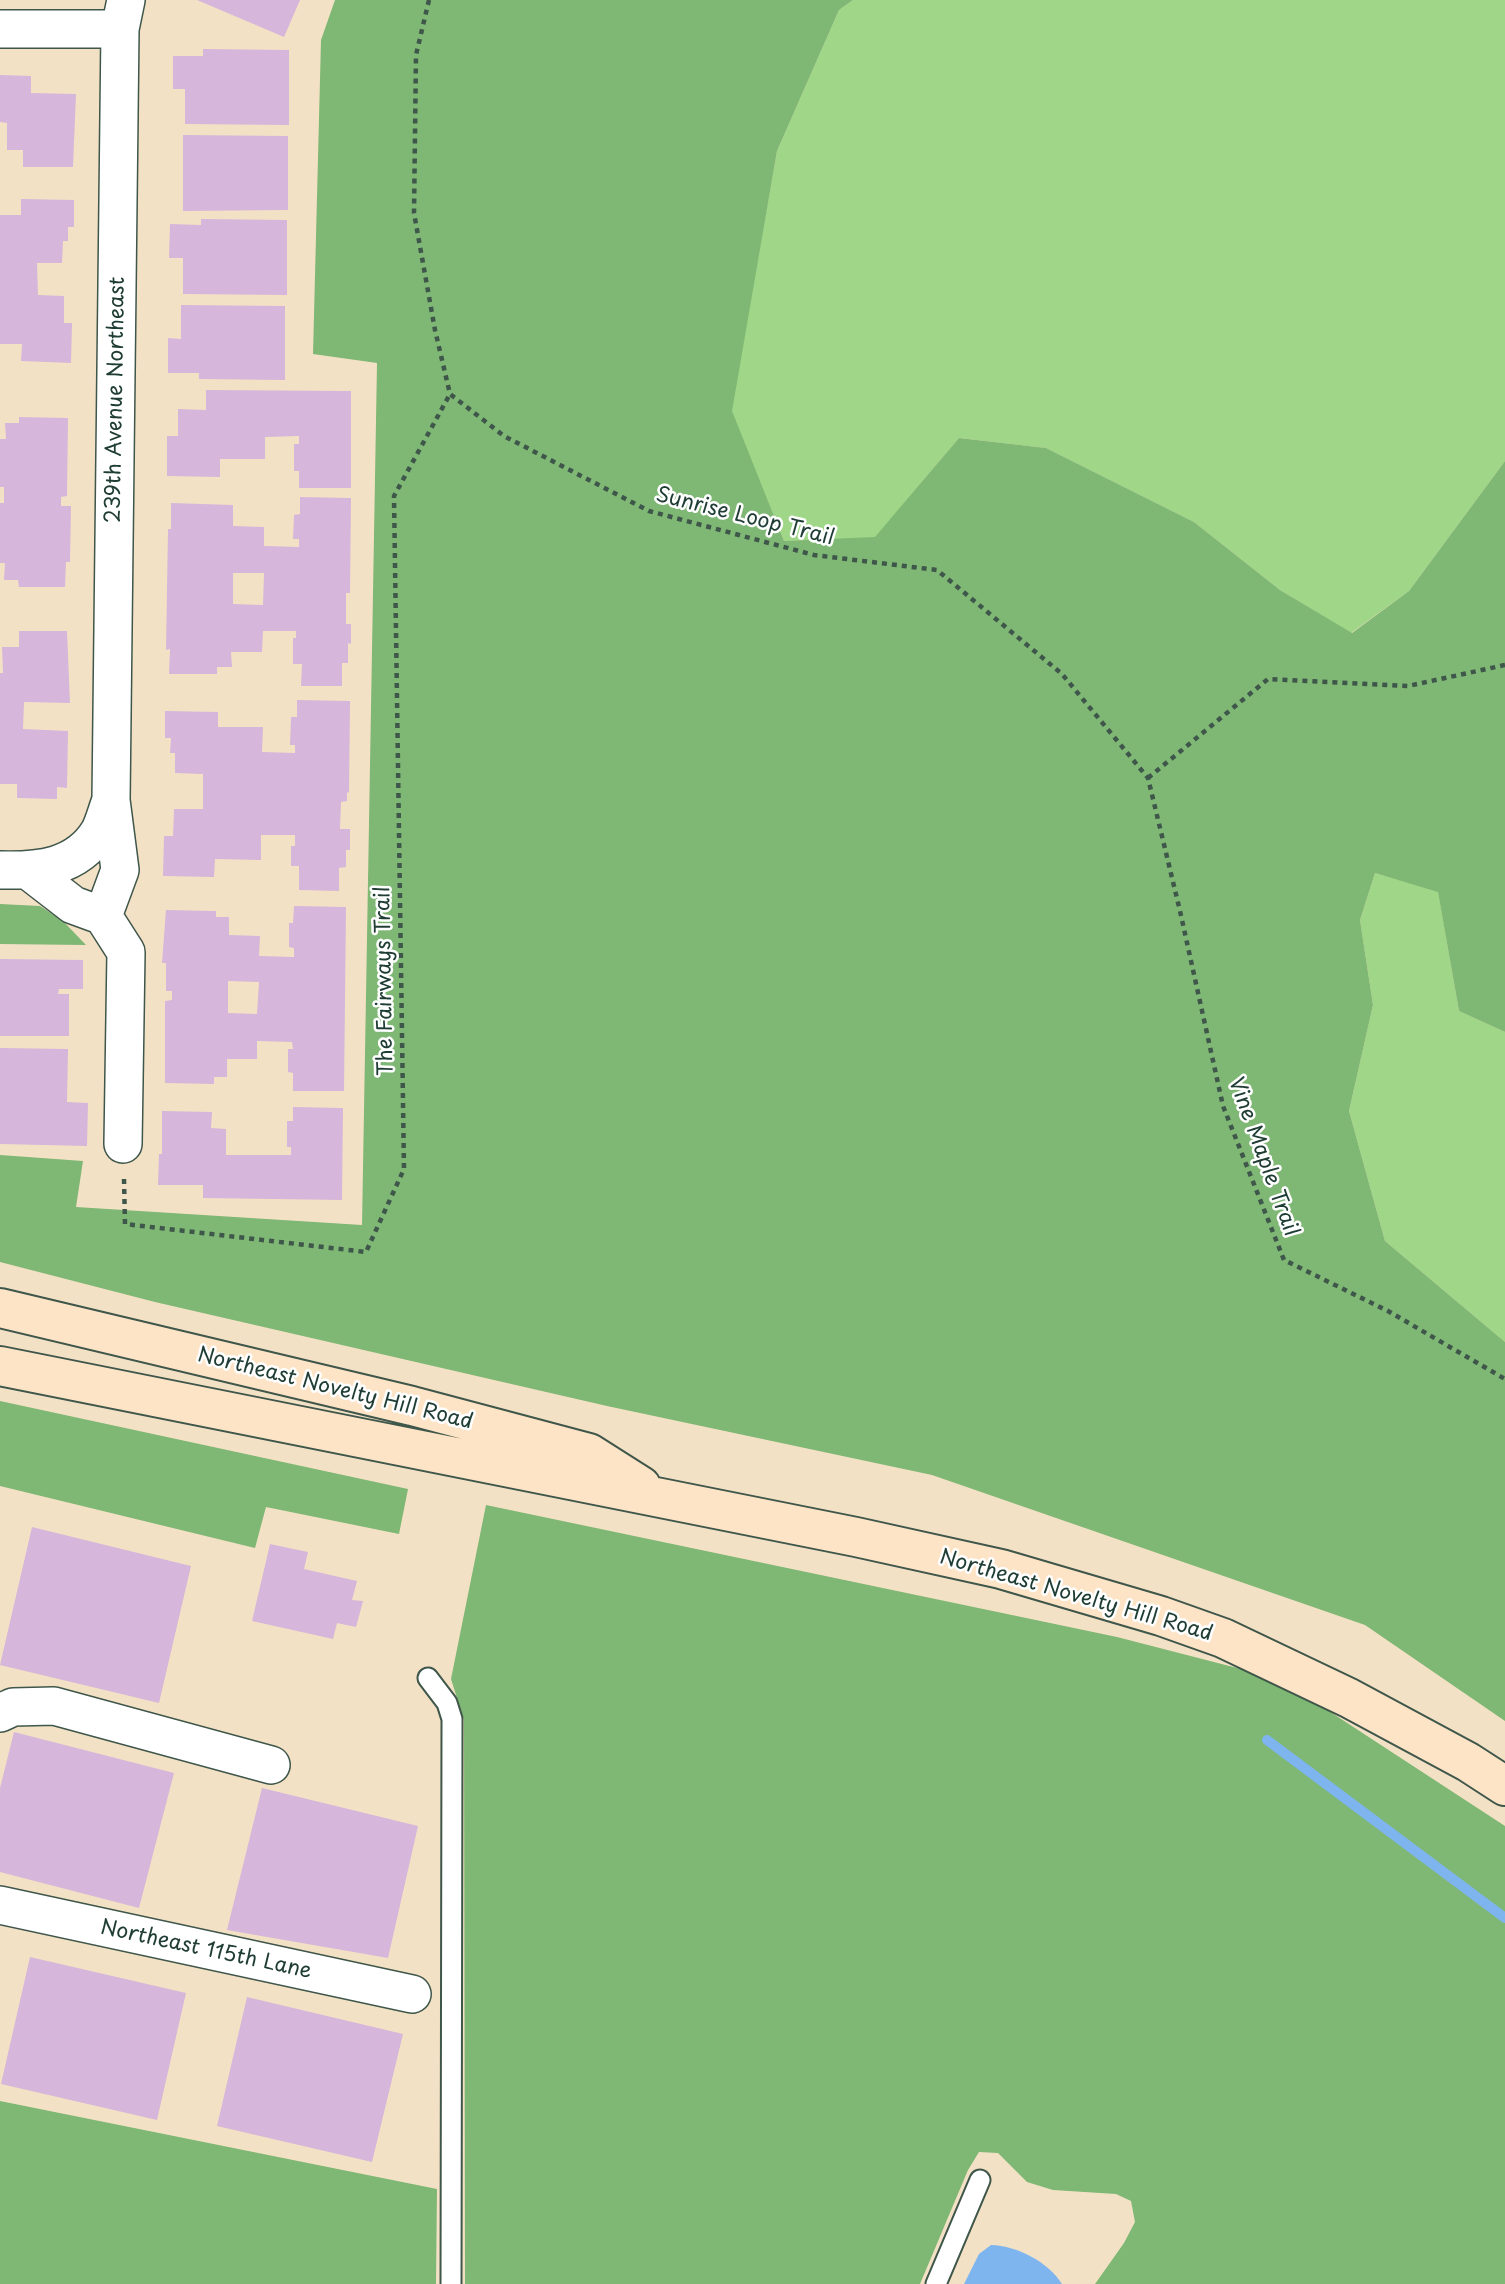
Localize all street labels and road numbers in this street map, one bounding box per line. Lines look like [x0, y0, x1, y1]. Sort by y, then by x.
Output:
street label: 239th Avenue Northeast [101, 277, 131, 523]
street label: Sunrise Loop Trail [653, 483, 837, 551]
street label: The Fairways Trail [371, 886, 399, 1076]
street label: Vine Maple Trail [1223, 1074, 1303, 1240]
street label: Northeast Novelty Hill Road [195, 1343, 475, 1435]
street label: Northeast Novelty Hill Road [937, 1545, 1215, 1647]
street label: Northeast 115th Lane [98, 1915, 314, 1985]

